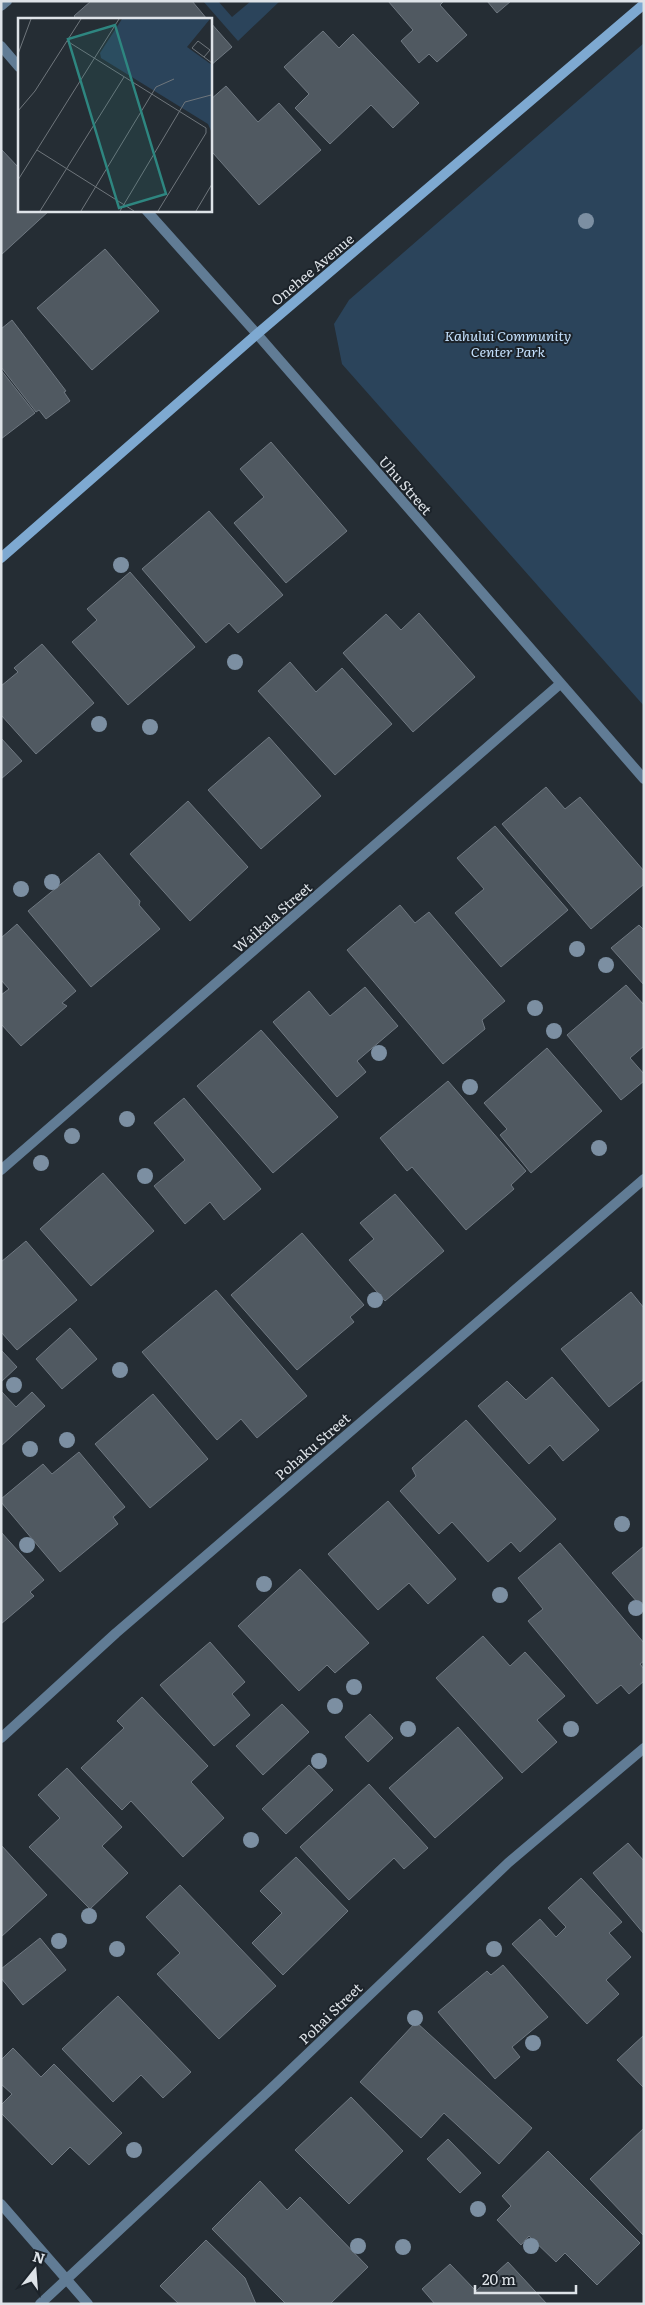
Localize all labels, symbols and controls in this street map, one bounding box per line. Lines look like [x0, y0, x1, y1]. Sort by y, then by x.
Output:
inset map [18, 18, 211, 211]
street label: Onehee Avenue [266, 228, 358, 310]
park label: Kahului Community Center Park [445, 325, 571, 361]
street label: Uhu Street [375, 451, 437, 519]
street label: Waikala Street [228, 877, 316, 957]
street label: Pohaku Street [270, 1408, 354, 1484]
street label: Pohai Street [294, 1978, 366, 2048]
north arrow [10, 2245, 60, 2295]
text: N [31, 2245, 48, 2268]
scale bar [475, 2262, 576, 2294]
text: 20 m [482, 2267, 516, 2290]

